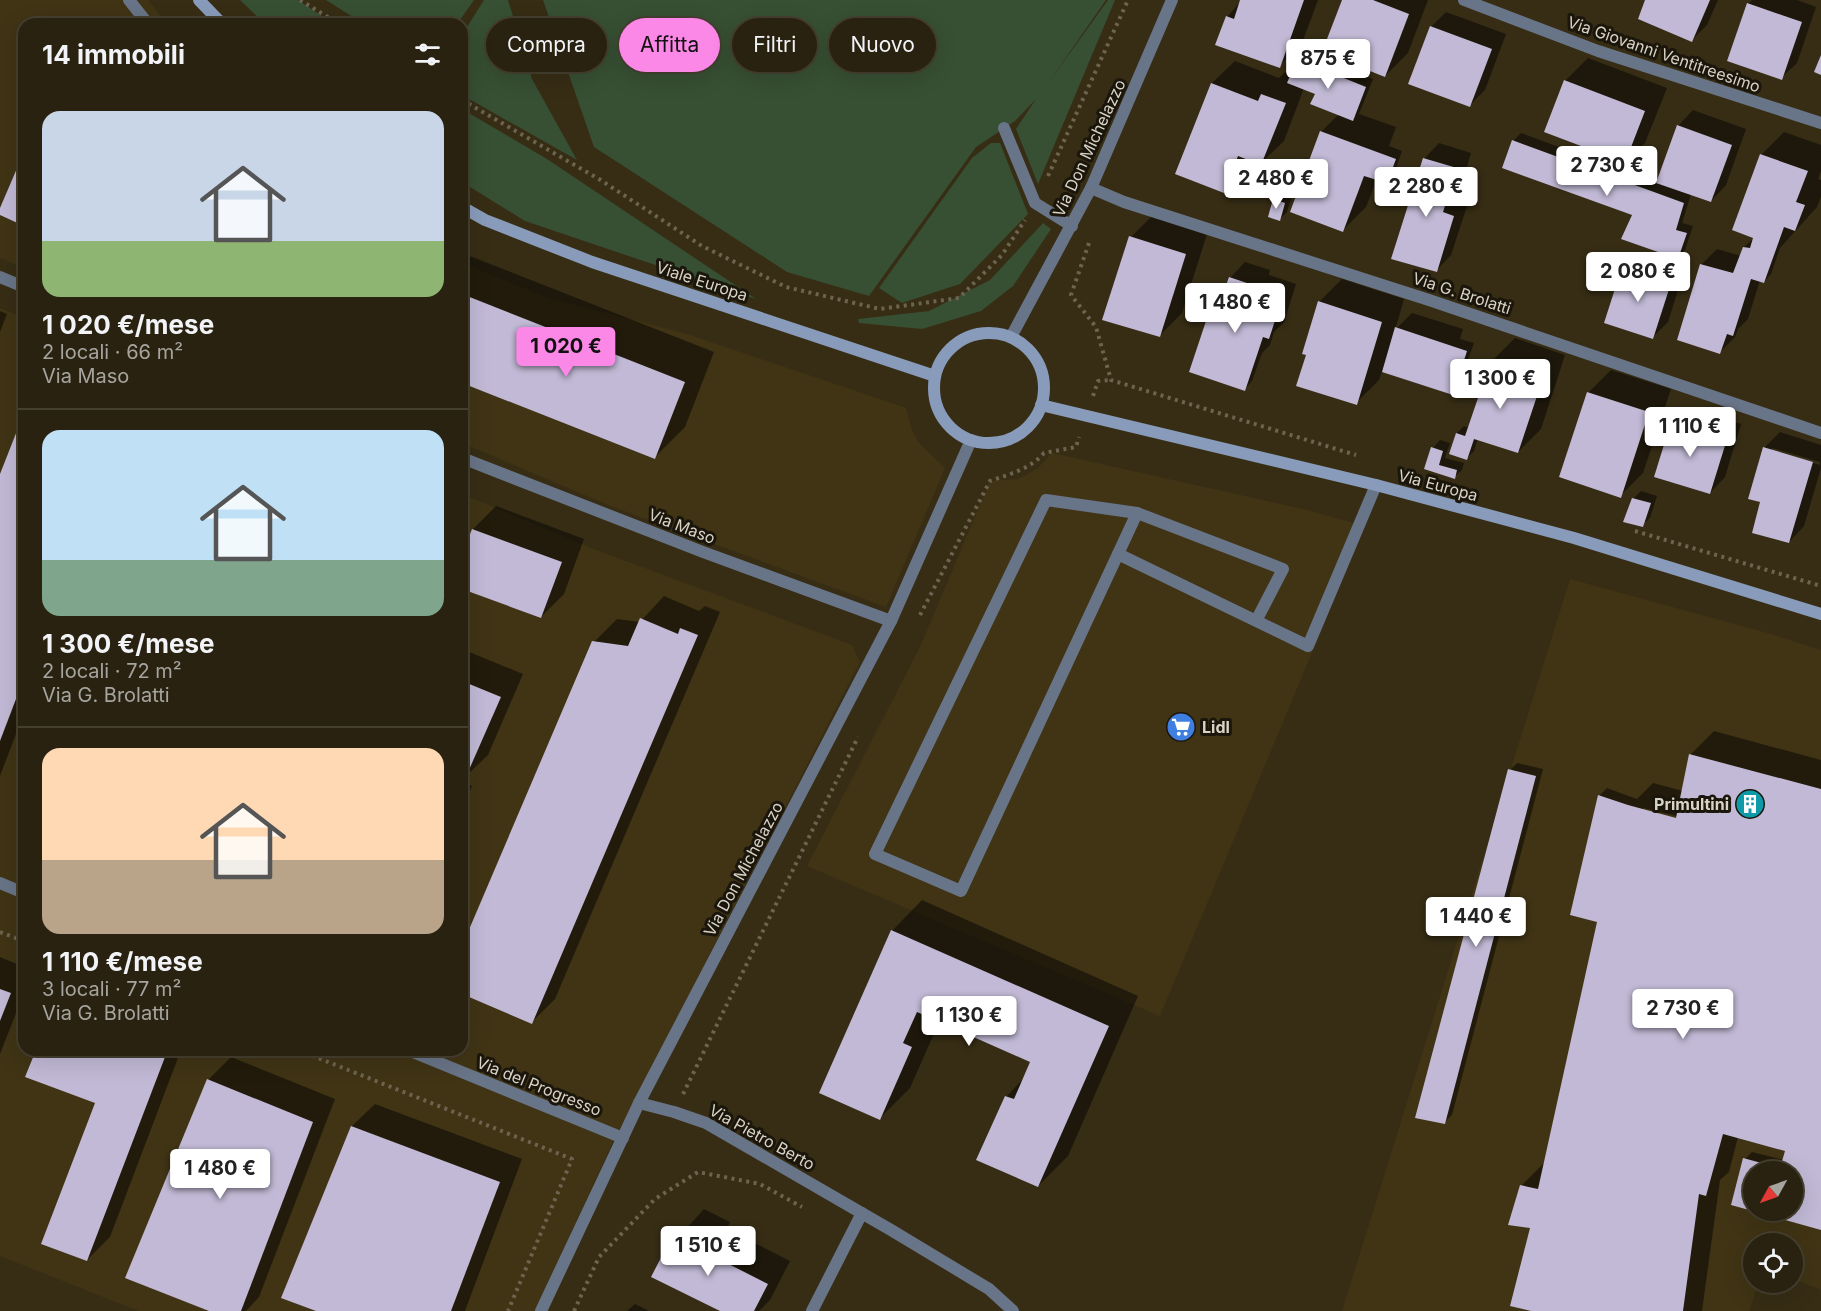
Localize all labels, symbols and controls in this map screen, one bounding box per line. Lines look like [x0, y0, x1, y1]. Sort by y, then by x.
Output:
street label: Via Giovanni Ventitreesimo [1565, 12, 1763, 96]
chip: Compra [486, 18, 607, 72]
chip: Affitta [619, 18, 720, 72]
chip: Filtri [732, 18, 817, 72]
chip: Nuovo [829, 18, 936, 72]
icon: filters [411, 38, 444, 71]
text: 14 immobili [42, 39, 185, 70]
pin: 875 € [1286, 39, 1370, 90]
text: 875 € [1300, 46, 1356, 70]
street label: Via Don Michelazzo [1048, 76, 1130, 220]
pin: 2 730 € [1552, 146, 1662, 197]
icon: home [189, 150, 297, 258]
text: 2 730 € [1570, 153, 1644, 177]
pin: 2 480 € [1221, 159, 1331, 210]
text: 2 480 € [1238, 166, 1314, 190]
pin: 2 280 € [1371, 167, 1481, 218]
text: 2 280 € [1389, 174, 1463, 198]
pin: 2 080 € [1583, 252, 1693, 303]
street label: Viale Europa [654, 257, 750, 305]
text: 2 080 € [1600, 259, 1676, 283]
street label: Via G. Brolatti [1410, 268, 1514, 318]
pin: 1 480 € [1180, 283, 1290, 334]
text: 1 480 € [1199, 290, 1271, 314]
text: 1 020 €/mese [42, 309, 214, 340]
pin: 1 020 € [511, 327, 621, 378]
text: 1 020 € [530, 334, 602, 358]
text: 2 locali · 66 m² [42, 340, 183, 364]
pin: 1 300 € [1445, 359, 1555, 410]
text: Via Maso [42, 364, 129, 388]
text: 1 300 € [1464, 366, 1536, 390]
pin: 1 110 € [1635, 407, 1745, 458]
text: 1 110 € [1659, 414, 1721, 438]
street label: Via Europa [1396, 465, 1480, 505]
icon: home [189, 469, 297, 577]
street label: Via Maso [646, 504, 718, 548]
text: 1 300 €/mese [42, 628, 215, 659]
text: 2 locali · 72 m² [42, 659, 182, 683]
text: Via G. Brolatti [42, 683, 170, 707]
supermarket icon: Lidl [1165, 711, 1197, 743]
place label: Lidl [1202, 717, 1230, 737]
icon: home [189, 787, 297, 895]
building icon: Primultini [1734, 788, 1766, 820]
place label: Primultini [1654, 794, 1729, 814]
street label: Via Don Michelazzo [699, 798, 787, 940]
pin: 1 440 € [1421, 897, 1531, 948]
text: 1 440 € [1440, 904, 1512, 928]
text: 1 110 €/mese [42, 946, 203, 977]
text: 3 locali · 77 m² [42, 977, 181, 1001]
pin: 2 730 € [1628, 989, 1738, 1040]
pin: 1 130 € [914, 996, 1024, 1047]
text: 2 730 € [1646, 996, 1720, 1020]
text: Via G. Brolatti [42, 1001, 170, 1025]
text: 1 130 € [936, 1003, 1002, 1027]
street label: Via del Progresso [474, 1052, 604, 1120]
street label: Via Pietro Berto [706, 1100, 818, 1174]
pin: 1 480 € [165, 1149, 275, 1200]
text: 1 480 € [184, 1156, 256, 1180]
north arrow [1743, 1161, 1803, 1221]
map controls [1743, 1161, 1803, 1293]
pin: 1 510 € [653, 1226, 763, 1277]
text: 1 510 € [675, 1233, 741, 1257]
button: locate [1743, 1233, 1803, 1293]

